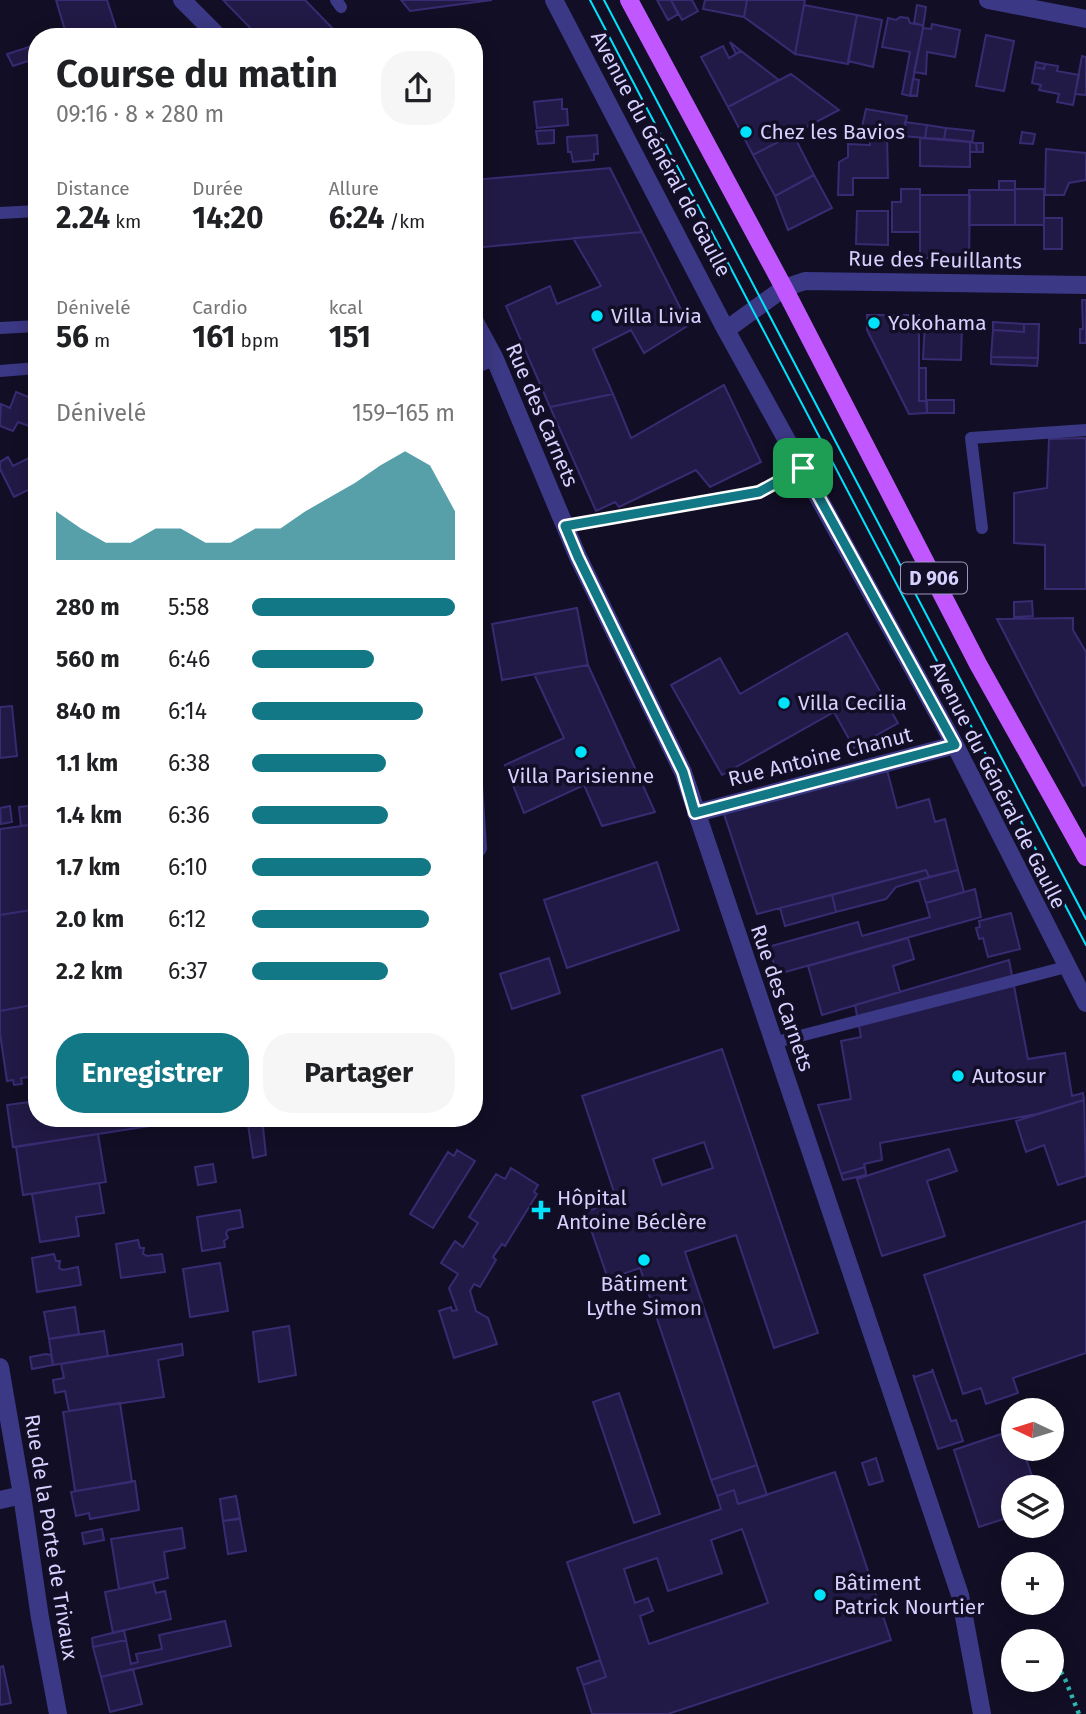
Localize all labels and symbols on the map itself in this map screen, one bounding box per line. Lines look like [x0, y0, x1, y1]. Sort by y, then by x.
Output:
street label: Avenue du Général de Gaulle [585, 27, 737, 281]
place label: Chez les Bavios [760, 119, 905, 145]
marker: Chez les Bavios [738, 124, 754, 140]
street label: Rue des Feuillants [848, 245, 1022, 275]
place label: Villa Livia [611, 303, 702, 329]
marker: Villa Livia [589, 308, 605, 324]
place label: Yokohama [888, 310, 987, 336]
marker: Yokohama [866, 315, 882, 331]
street label: Rue des Carnets [500, 339, 584, 491]
pin [773, 438, 833, 498]
road number: D 906 [901, 562, 967, 594]
street label: Avenue du Général de Gaulle [924, 657, 1072, 913]
place label: Villa Cecilia [798, 690, 907, 716]
marker: Villa Cecilia [776, 695, 792, 711]
street label: Rue Antoine Chanut [725, 721, 915, 792]
marker: Villa Parisienne [573, 744, 589, 760]
place label: Villa Parisienne [508, 763, 654, 789]
street label: Rue des Carnets [745, 921, 819, 1075]
place label: Autosur [972, 1063, 1046, 1089]
marker: Autosur [950, 1068, 966, 1084]
place label: Hôpital Antoine Béclère [557, 1185, 707, 1235]
marker: Hôpital Antoine Béclère [531, 1200, 551, 1220]
marker: Bâtiment Lythe Simon [636, 1252, 652, 1268]
place label: Bâtiment Lythe Simon [586, 1271, 702, 1321]
north arrow [1001, 1398, 1064, 1461]
street label: Rue de la Porte de Trivaux [19, 1412, 83, 1663]
place label: Bâtiment Patrick Nourtier [834, 1570, 984, 1620]
marker: Bâtiment Patrick Nourtier [812, 1587, 828, 1603]

